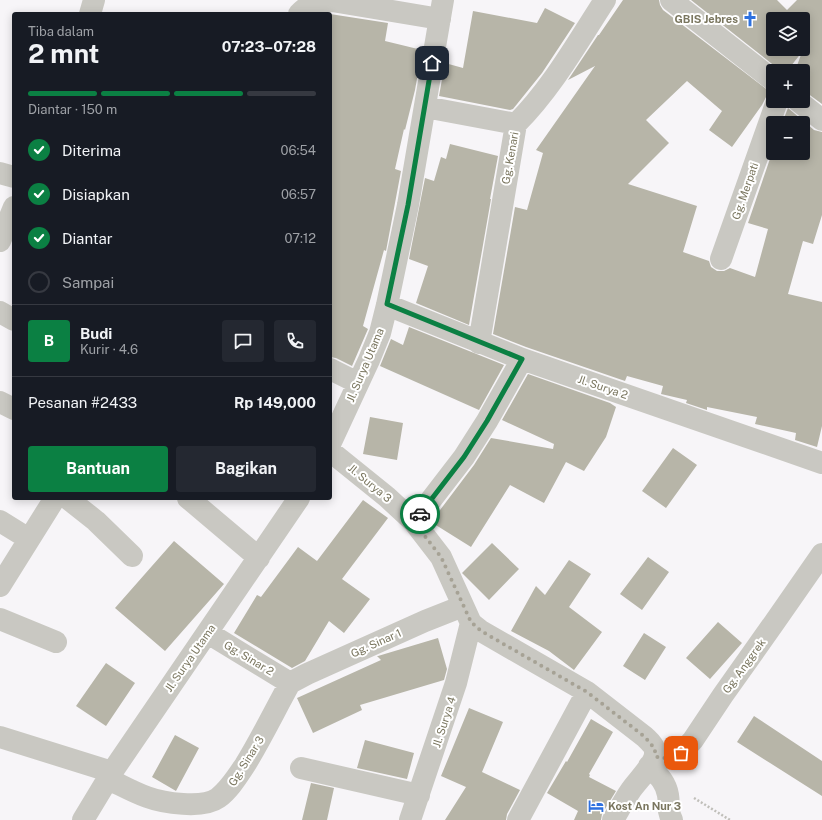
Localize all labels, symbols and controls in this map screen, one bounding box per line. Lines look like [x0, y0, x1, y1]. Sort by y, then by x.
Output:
church icon: GBIS Jebres [741, 10, 759, 28]
map controls [766, 12, 810, 160]
button: layers [766, 12, 810, 56]
place label: GBIS Jebres [674, 13, 738, 25]
text: Tiba dalam [28, 24, 94, 39]
text: 2 mnt [28, 38, 99, 69]
text: 07:23–07:28 [222, 38, 316, 55]
pin [415, 46, 449, 80]
icon: home [421, 52, 443, 74]
button: + [766, 64, 810, 108]
text: Diantar · 150 m [28, 102, 117, 117]
button: − [766, 116, 810, 160]
street label: Gg. Kenari [500, 131, 520, 185]
icon: check [28, 139, 50, 161]
text: Diterima [62, 142, 121, 159]
text: 06:54 [281, 143, 316, 158]
street label: Gg. Merpati [730, 161, 760, 221]
icon: check [28, 183, 50, 205]
text: Disiapkan [62, 186, 130, 203]
text: 06:57 [281, 187, 316, 202]
icon: check [28, 227, 50, 249]
text: Diantar [62, 230, 113, 247]
text: 07:12 [285, 231, 316, 246]
text: Sampai [62, 274, 114, 291]
button: chat [222, 320, 264, 362]
button: phone [274, 320, 316, 362]
text: Budi [80, 325, 112, 342]
street label: Jl. Surya Utama [344, 326, 386, 404]
text: B [44, 332, 54, 349]
text: Kurir · 4.6 [80, 342, 138, 357]
street label: Jl. Surya 2 [576, 373, 630, 401]
text: Pesanan #2433 [28, 394, 137, 411]
text: Rp 149,000 [234, 394, 316, 411]
button: Bantuan [28, 446, 168, 492]
button: Bagikan [176, 446, 316, 492]
street label: Jl. Surya 3 [346, 462, 394, 504]
courier [400, 494, 440, 534]
icon: car [409, 503, 431, 525]
street label: Jl. Surya Utama [162, 622, 218, 694]
street label: Gg. Sinar 1 [349, 627, 403, 659]
street label: Gg. Anggrek [720, 636, 768, 696]
street label: Gg. Sinar 2 [222, 638, 277, 678]
street label: Jl. Surya 4 [430, 695, 458, 749]
street label: Gg. Sinar 3 [226, 734, 266, 788]
pin [664, 736, 698, 770]
icon: bag [670, 742, 692, 764]
hotel icon: Kost An Nur 3 [587, 797, 605, 815]
place label: Kost An Nur 3 [608, 800, 681, 812]

